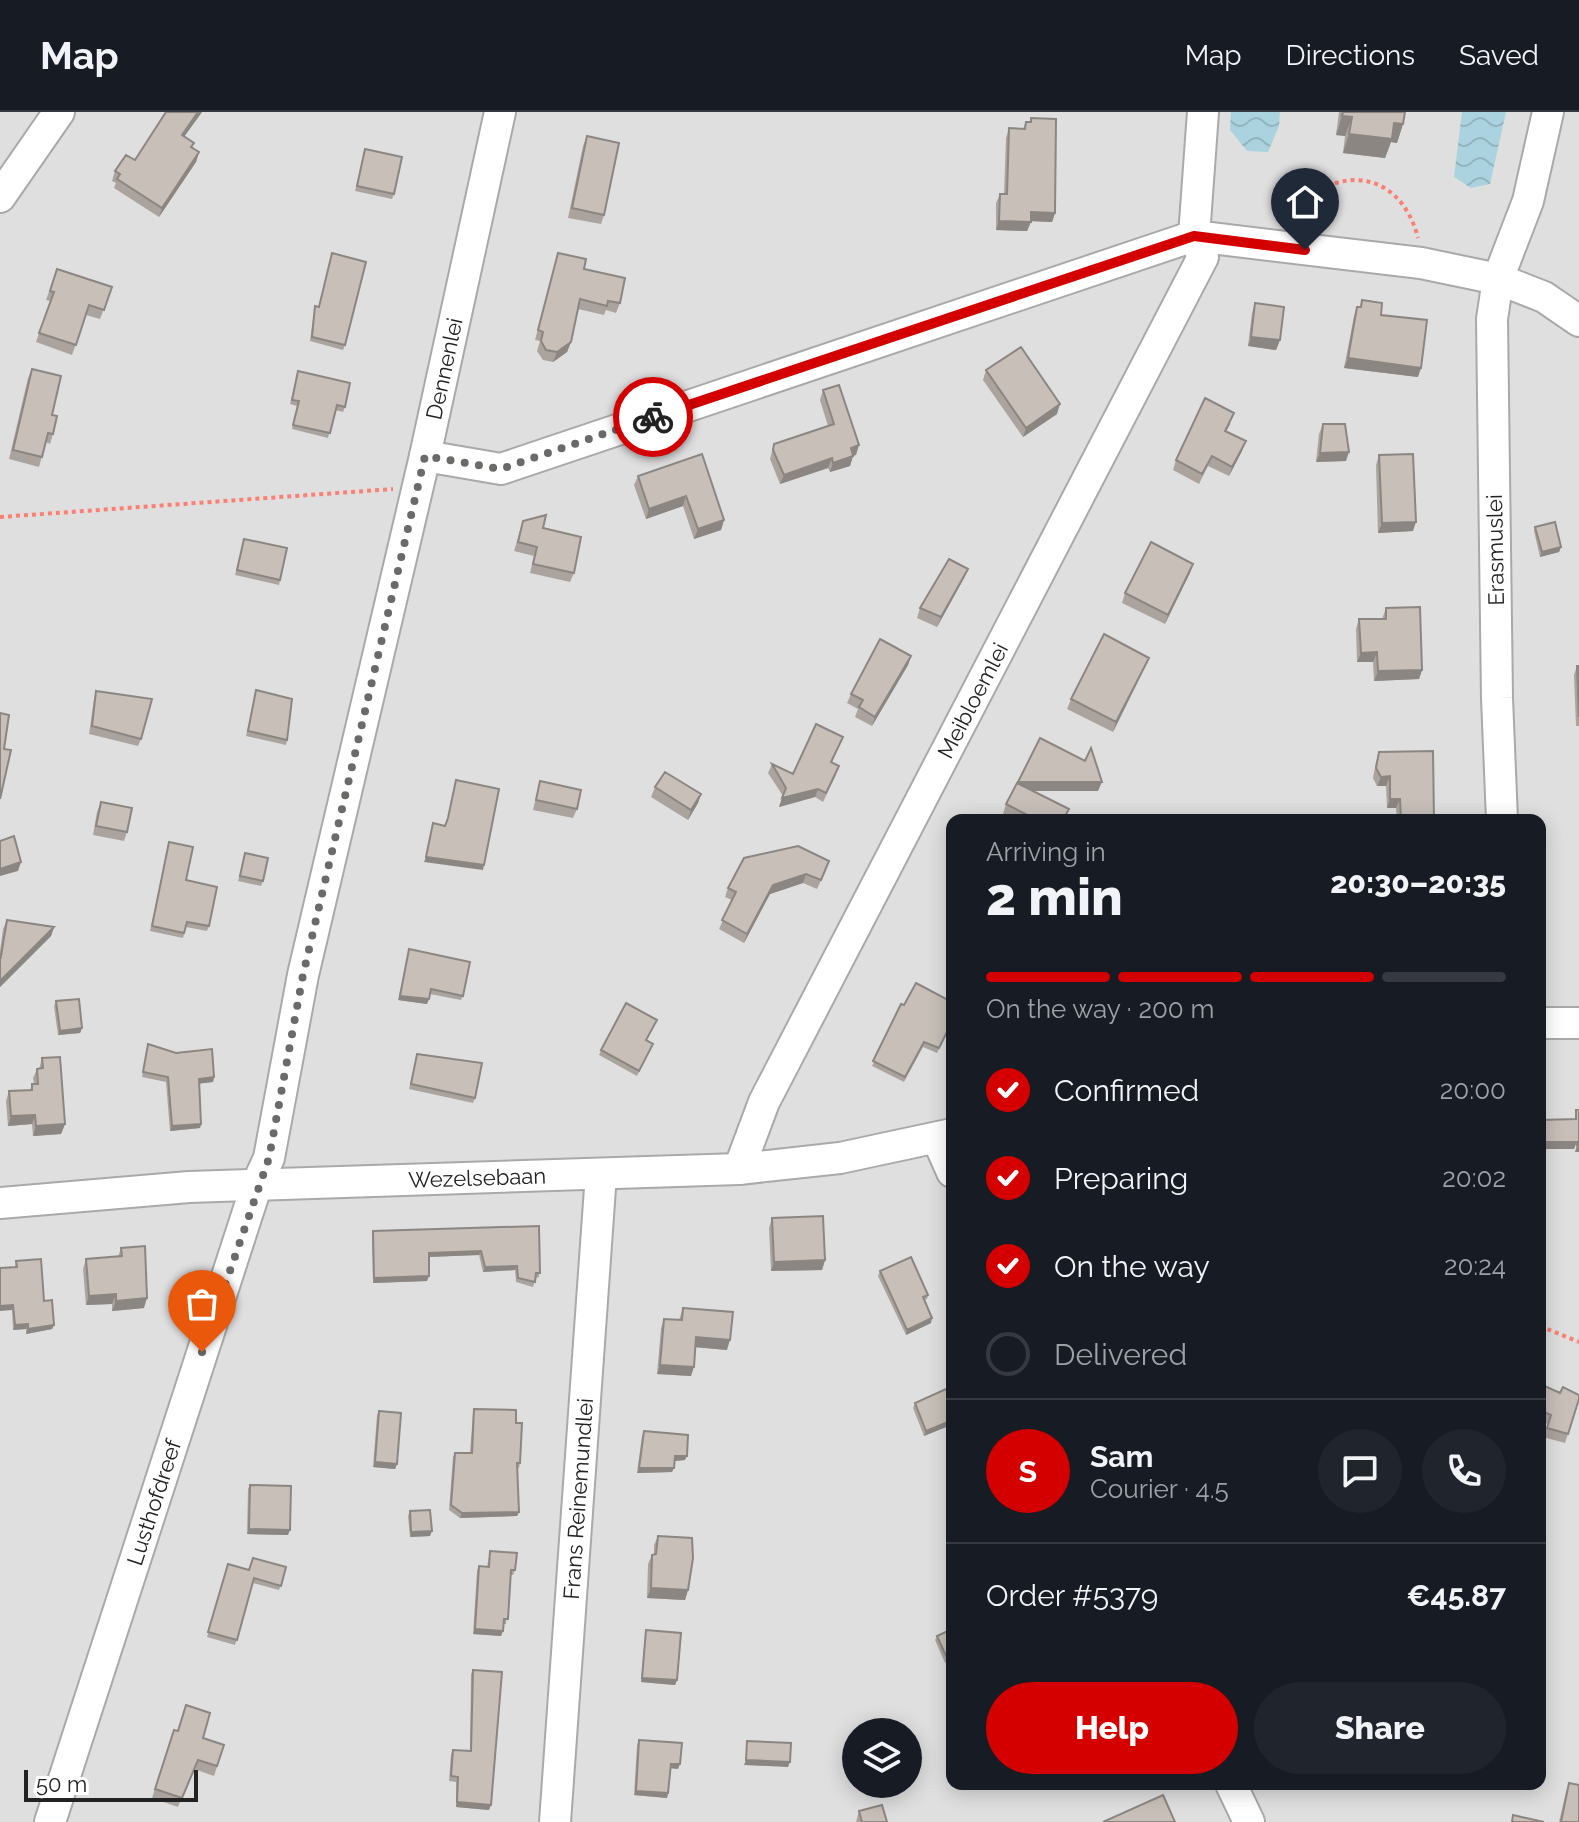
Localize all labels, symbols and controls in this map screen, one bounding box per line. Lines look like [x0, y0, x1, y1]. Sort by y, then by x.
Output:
text: Map [40, 33, 119, 78]
text: Map [1185, 39, 1242, 72]
text: Directions [1286, 39, 1415, 72]
text: Saved [1459, 39, 1539, 72]
pin [1271, 168, 1339, 250]
icon: home [1283, 180, 1327, 224]
street label: Dennenlei [420, 315, 468, 422]
courier [613, 377, 693, 457]
icon: bike [631, 395, 675, 439]
street label: Erasmuslei [1481, 494, 1509, 606]
street label: Meibloemlei [932, 638, 1013, 763]
text: Arriving in [986, 837, 1106, 867]
text: 20:30–20:35 [1330, 865, 1506, 900]
text: 2 min [986, 866, 1123, 927]
text: On the way · 200 m [986, 994, 1214, 1024]
icon: check [986, 1068, 1030, 1112]
text: Confirmed [1054, 1073, 1199, 1108]
text: 20:00 [1440, 1075, 1506, 1105]
icon: check [986, 1156, 1030, 1200]
text: Preparing [1054, 1161, 1188, 1196]
street label: Wezelsebaan [408, 1162, 546, 1193]
text: 20:02 [1442, 1163, 1506, 1193]
icon: check [986, 1244, 1030, 1288]
text: On the way [1054, 1249, 1210, 1284]
text: 20:24 [1444, 1251, 1506, 1281]
pin [168, 1270, 236, 1352]
icon: bag [180, 1282, 224, 1326]
text: Delivered [1054, 1337, 1187, 1372]
street label: Frans Reinemundlei [558, 1397, 598, 1600]
button: chat [1318, 1429, 1402, 1513]
button: phone [1422, 1429, 1506, 1513]
street label: Lusthofdreef [121, 1436, 186, 1569]
text: Sam [1090, 1439, 1153, 1474]
text: S [1019, 1454, 1037, 1489]
text: Courier · 4.5 [1090, 1474, 1229, 1504]
text: Order #5379 [986, 1578, 1158, 1613]
text: €45.87 [1407, 1578, 1506, 1613]
button: Help [986, 1682, 1238, 1774]
button: Share [1254, 1682, 1506, 1774]
map controls [842, 1718, 922, 1798]
button: layers [842, 1718, 922, 1798]
scale bar [24, 1766, 198, 1802]
text: 50 m [36, 1771, 87, 1797]

